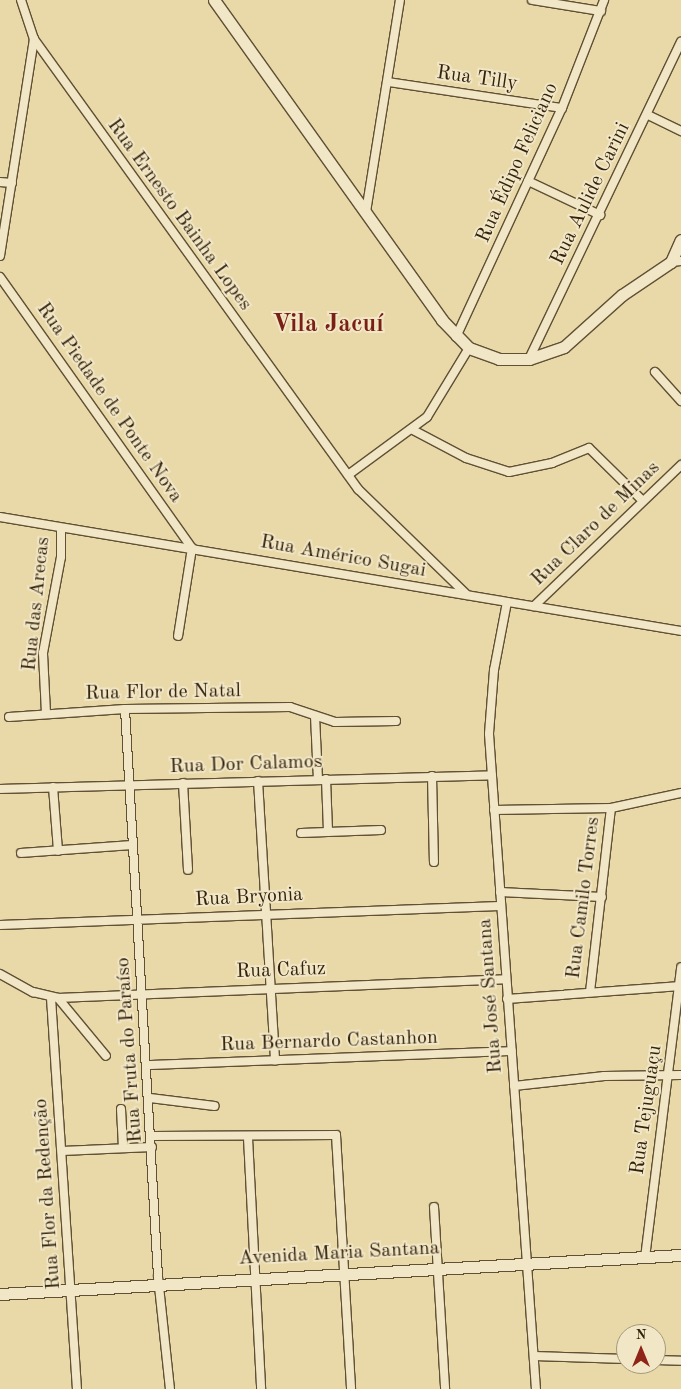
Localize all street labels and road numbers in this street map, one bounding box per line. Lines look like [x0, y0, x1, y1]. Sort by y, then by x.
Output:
street label: Rua Tilly [435, 61, 519, 97]
street label: Rua Édipo Feliciano [472, 79, 564, 247]
street label: Rua Ernesto Bainha Lopes [101, 114, 257, 316]
street label: Rua Aulide Carini [546, 119, 636, 269]
street label: Rua Piedade de Ponte Nova [31, 298, 187, 508]
street label: Rua Claro de Minas [527, 456, 665, 592]
street label: Rua Américo Sugai [258, 531, 428, 583]
street label: Rua das Arecas [18, 536, 56, 672]
street label: Rua Flor de Natal [85, 680, 241, 706]
street label: Rua Dor Calamos [169, 750, 323, 780]
street label: Rua Camilo Torres [562, 816, 606, 980]
street label: Rua Bryonia [194, 883, 304, 913]
street label: Rua José Santana [474, 918, 508, 1074]
street label: Rua Fruta do Paraíso [112, 956, 148, 1144]
street label: Rua Cafuz [236, 957, 326, 985]
street label: Rua Bernardo Castanhon [220, 1026, 438, 1058]
street label: Rua Tejuguaçu [626, 1044, 668, 1176]
street label: Rua Flor da Redenção [29, 1098, 67, 1290]
street label: Avenida Maria Santana [238, 1237, 440, 1271]

